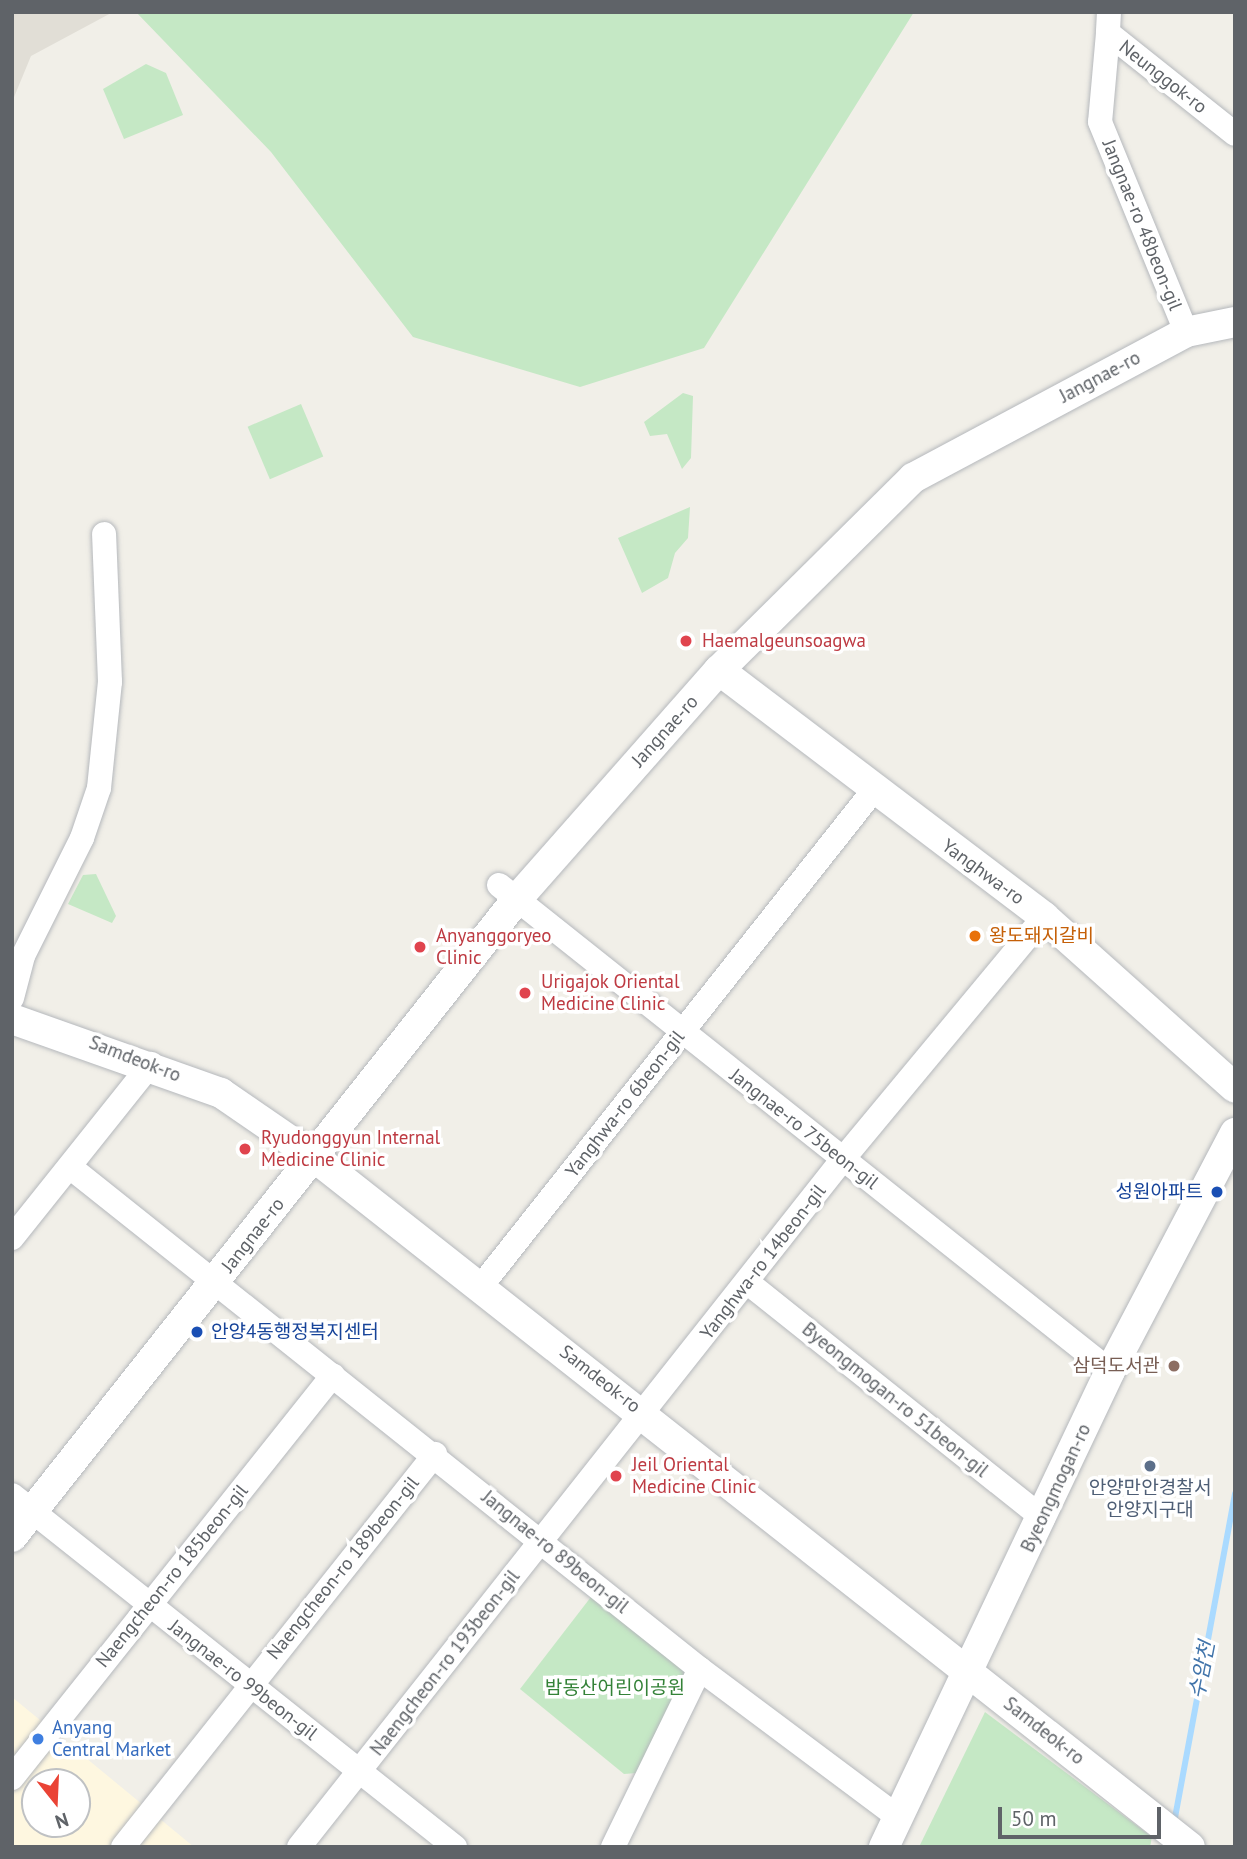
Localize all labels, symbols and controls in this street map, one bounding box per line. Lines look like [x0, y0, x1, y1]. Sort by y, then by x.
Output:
street label: Neunggok-ro [1114, 36, 1212, 118]
street label: Jangnae-ro 48beon-gil [1097, 136, 1187, 314]
street label: Jangnae-ro [1056, 346, 1144, 408]
place label: Haemalgeunsoagwa [702, 630, 866, 652]
marker: Haemalgeunsoagwa [676, 631, 696, 651]
street label: Jangnae-ro [627, 690, 703, 772]
street label: Yanghwa-ro [937, 834, 1029, 910]
place label: Anyanggoryeo Clinic [436, 925, 552, 969]
place label: 왕도돼지갈비 [989, 925, 1094, 947]
marker: 왕도돼지갈비 [967, 928, 983, 944]
marker: Anyanggoryeo Clinic [410, 937, 430, 957]
place label: Urigajok Oriental Medicine Clinic [541, 971, 680, 1015]
marker: Urigajok Oriental Medicine Clinic [515, 983, 535, 1003]
street label: Yanghwa-ro 6beon-gil [561, 1026, 689, 1182]
street label: Samdeok-ro [86, 1031, 184, 1087]
street label: Jangnae-ro 75beon-gil [725, 1064, 883, 1194]
place label: Ryudonggyun Internal Medicine Clinic [261, 1127, 440, 1171]
marker: Ryudonggyun Internal Medicine Clinic [235, 1139, 255, 1159]
street label: Yanghwa-ro 14beon-gil [695, 1180, 831, 1344]
place label: 성원아파트 [1116, 1181, 1203, 1203]
marker: 성원아파트 [1209, 1184, 1225, 1200]
street label: Jangnae-ro [217, 1193, 289, 1277]
street label: Byeongmogan-ro 51beon-gil [797, 1318, 993, 1482]
place label: 안양4동행정복지센터 [211, 1321, 379, 1343]
marker: 안양4동행정복지센터 [189, 1324, 205, 1340]
street label: Samdeok-ro [555, 1340, 645, 1418]
place label: 삼덕도서관 [1073, 1355, 1160, 1377]
marker: 삼덕도서관 [1166, 1358, 1182, 1374]
street label: Byeongmogan-ro [1016, 1420, 1096, 1556]
place label: Jeil Oriental Medicine Clinic [632, 1454, 756, 1498]
marker: 안양만안경찰서 안양지구대 [1142, 1458, 1158, 1474]
marker: Jeil Oriental Medicine Clinic [606, 1466, 626, 1486]
street label: Naengcheon-ro 189beon-gil [262, 1472, 424, 1664]
place label: 안양만안경찰서 안양지구대 [1089, 1477, 1211, 1521]
street label: Naengcheon-ro 185beon-gil [91, 1480, 253, 1672]
street label: Jangnae-ro 89beon-gil [477, 1486, 633, 1618]
street label: Naengcheon-ro 193beon-gil [366, 1566, 524, 1760]
street label: Jangnae-ro 99beon-gil [164, 1615, 322, 1745]
water label: 수암천 [1184, 1639, 1220, 1701]
park label: 밤동산어린이공원 [545, 1677, 685, 1699]
street label: Samdeok-ro [999, 1692, 1089, 1770]
place label: Anyang Central Market [52, 1717, 171, 1761]
marker: Anyang Central Market [30, 1731, 46, 1747]
north arrow [21, 1768, 91, 1838]
scale bar [1002, 1792, 1165, 1836]
text: 50 m [1011, 1805, 1057, 1832]
text: N [52, 1808, 72, 1834]

